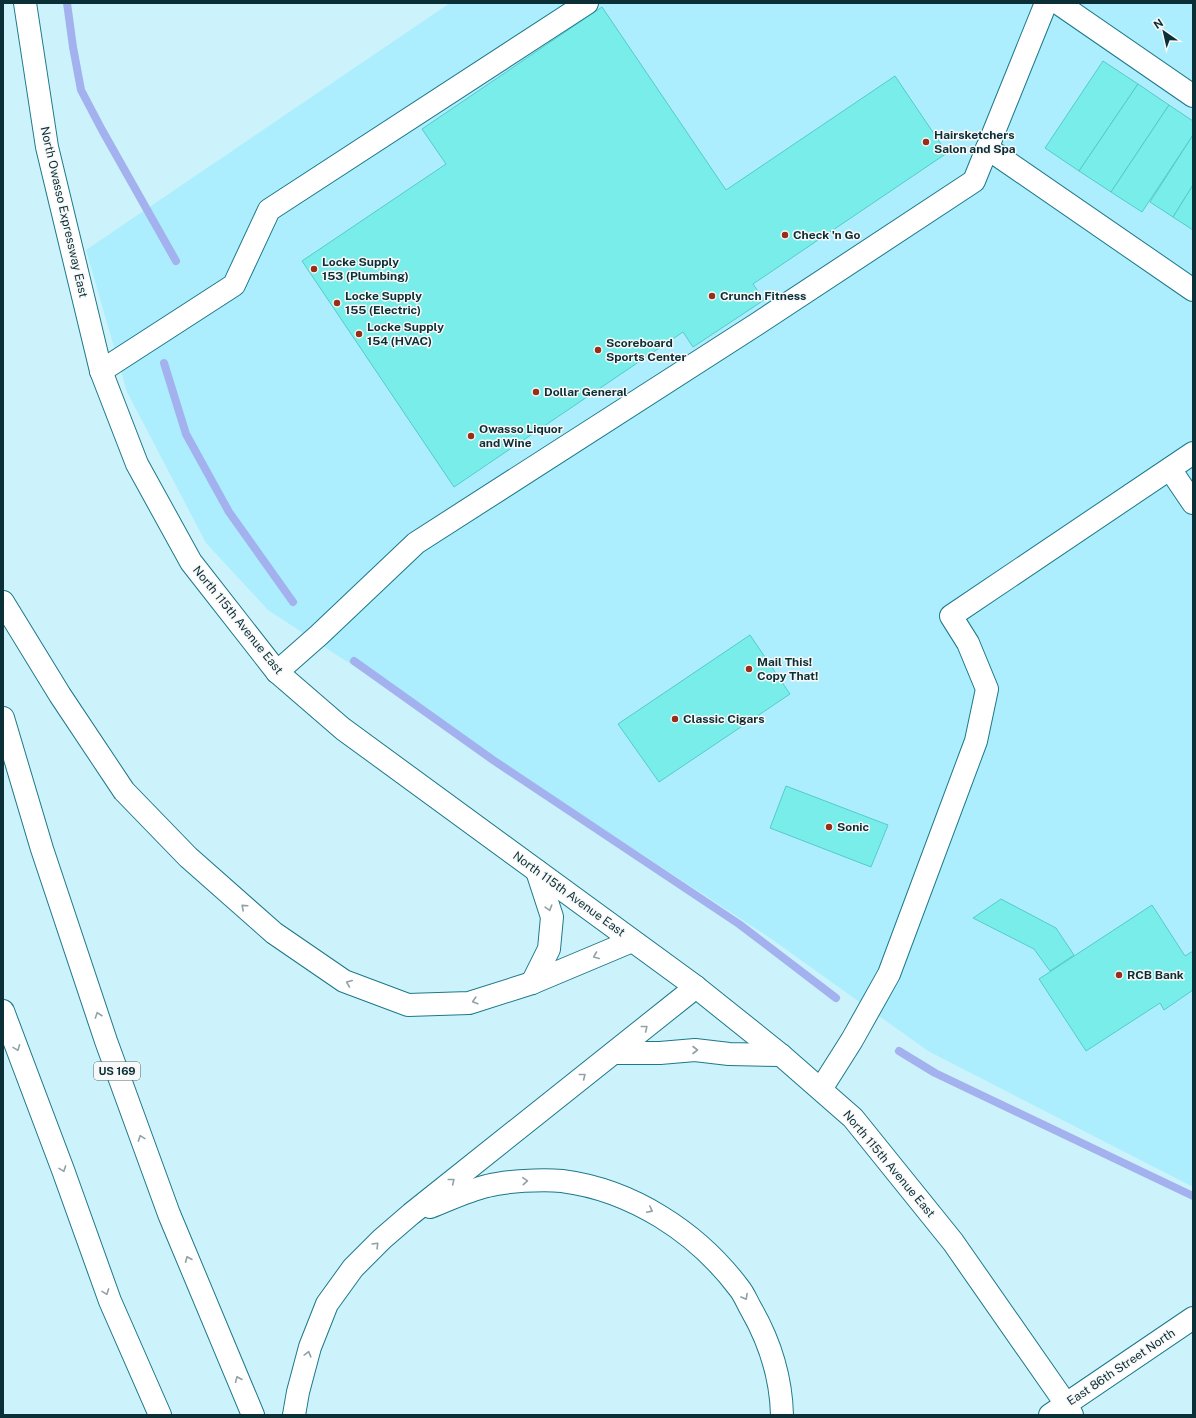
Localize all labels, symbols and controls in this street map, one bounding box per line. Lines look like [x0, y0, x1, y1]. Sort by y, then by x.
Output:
north arrow [1144, 12, 1184, 52]
text: N [1151, 16, 1165, 31]
street label: North Owasso Expressway East [37, 125, 91, 299]
place label: Hairsketchers Salon and Spa [934, 128, 1016, 156]
marker: Hairsketchers Salon and Spa [921, 137, 931, 147]
place label: Check 'n Go [793, 228, 861, 242]
marker: Check 'n Go [780, 230, 790, 240]
place label: Locke Supply 153 (Plumbing) [322, 255, 409, 283]
marker: Locke Supply 153 (Plumbing) [309, 264, 319, 274]
place label: Locke Supply 155 (Electric) [345, 289, 422, 317]
place label: Crunch Fitness [720, 289, 806, 303]
marker: Crunch Fitness [707, 291, 717, 301]
marker: Locke Supply 155 (Electric) [332, 298, 342, 308]
place label: Locke Supply 154 (HVAC) [367, 320, 444, 348]
marker: Locke Supply 154 (HVAC) [354, 329, 364, 339]
place label: Scoreboard Sports Center [606, 336, 686, 364]
marker: Scoreboard Sports Center [593, 345, 603, 355]
place label: Dollar General [544, 385, 627, 399]
marker: Dollar General [531, 387, 541, 397]
place label: Owasso Liquor and Wine [479, 422, 563, 450]
marker: Owasso Liquor and Wine [466, 431, 476, 441]
street label: North 115th Avenue East [190, 563, 286, 677]
place label: Mail This! Copy That! [757, 655, 818, 683]
marker: Mail This! Copy That! [744, 664, 754, 674]
place label: Classic Cigars [683, 712, 764, 726]
marker: Classic Cigars [670, 714, 680, 724]
place label: Sonic [837, 820, 869, 834]
marker: Sonic [824, 822, 834, 832]
street label: North 115th Avenue East [510, 849, 628, 940]
one-way arrow [241, 904, 249, 912]
one-way arrow [544, 904, 553, 911]
one-way arrow [593, 951, 600, 959]
place label: RCB Bank [1127, 968, 1184, 982]
marker: RCB Bank [1114, 970, 1124, 980]
one-way arrow [346, 979, 353, 987]
one-way arrow [471, 996, 478, 1005]
one-way arrow [94, 1012, 102, 1019]
one-way arrow [640, 1026, 647, 1033]
one-way arrow [12, 1044, 20, 1051]
one-way arrow [692, 1046, 698, 1054]
road number: US 169 [94, 1062, 140, 1080]
one-way arrow [579, 1074, 586, 1081]
street label: North 115th Avenue East [840, 1108, 938, 1221]
one-way arrow [138, 1134, 146, 1141]
one-way arrow [58, 1166, 66, 1173]
one-way arrow [522, 1177, 528, 1186]
one-way arrow [448, 1178, 455, 1185]
one-way arrow [646, 1206, 653, 1213]
one-way arrow [371, 1242, 379, 1250]
one-way arrow [184, 1256, 192, 1263]
one-way arrow [102, 1288, 110, 1295]
one-way arrow [740, 1293, 747, 1300]
street label: East 86th Street North [1064, 1326, 1178, 1408]
one-way arrow [304, 1351, 312, 1357]
one-way arrow [234, 1376, 242, 1383]

